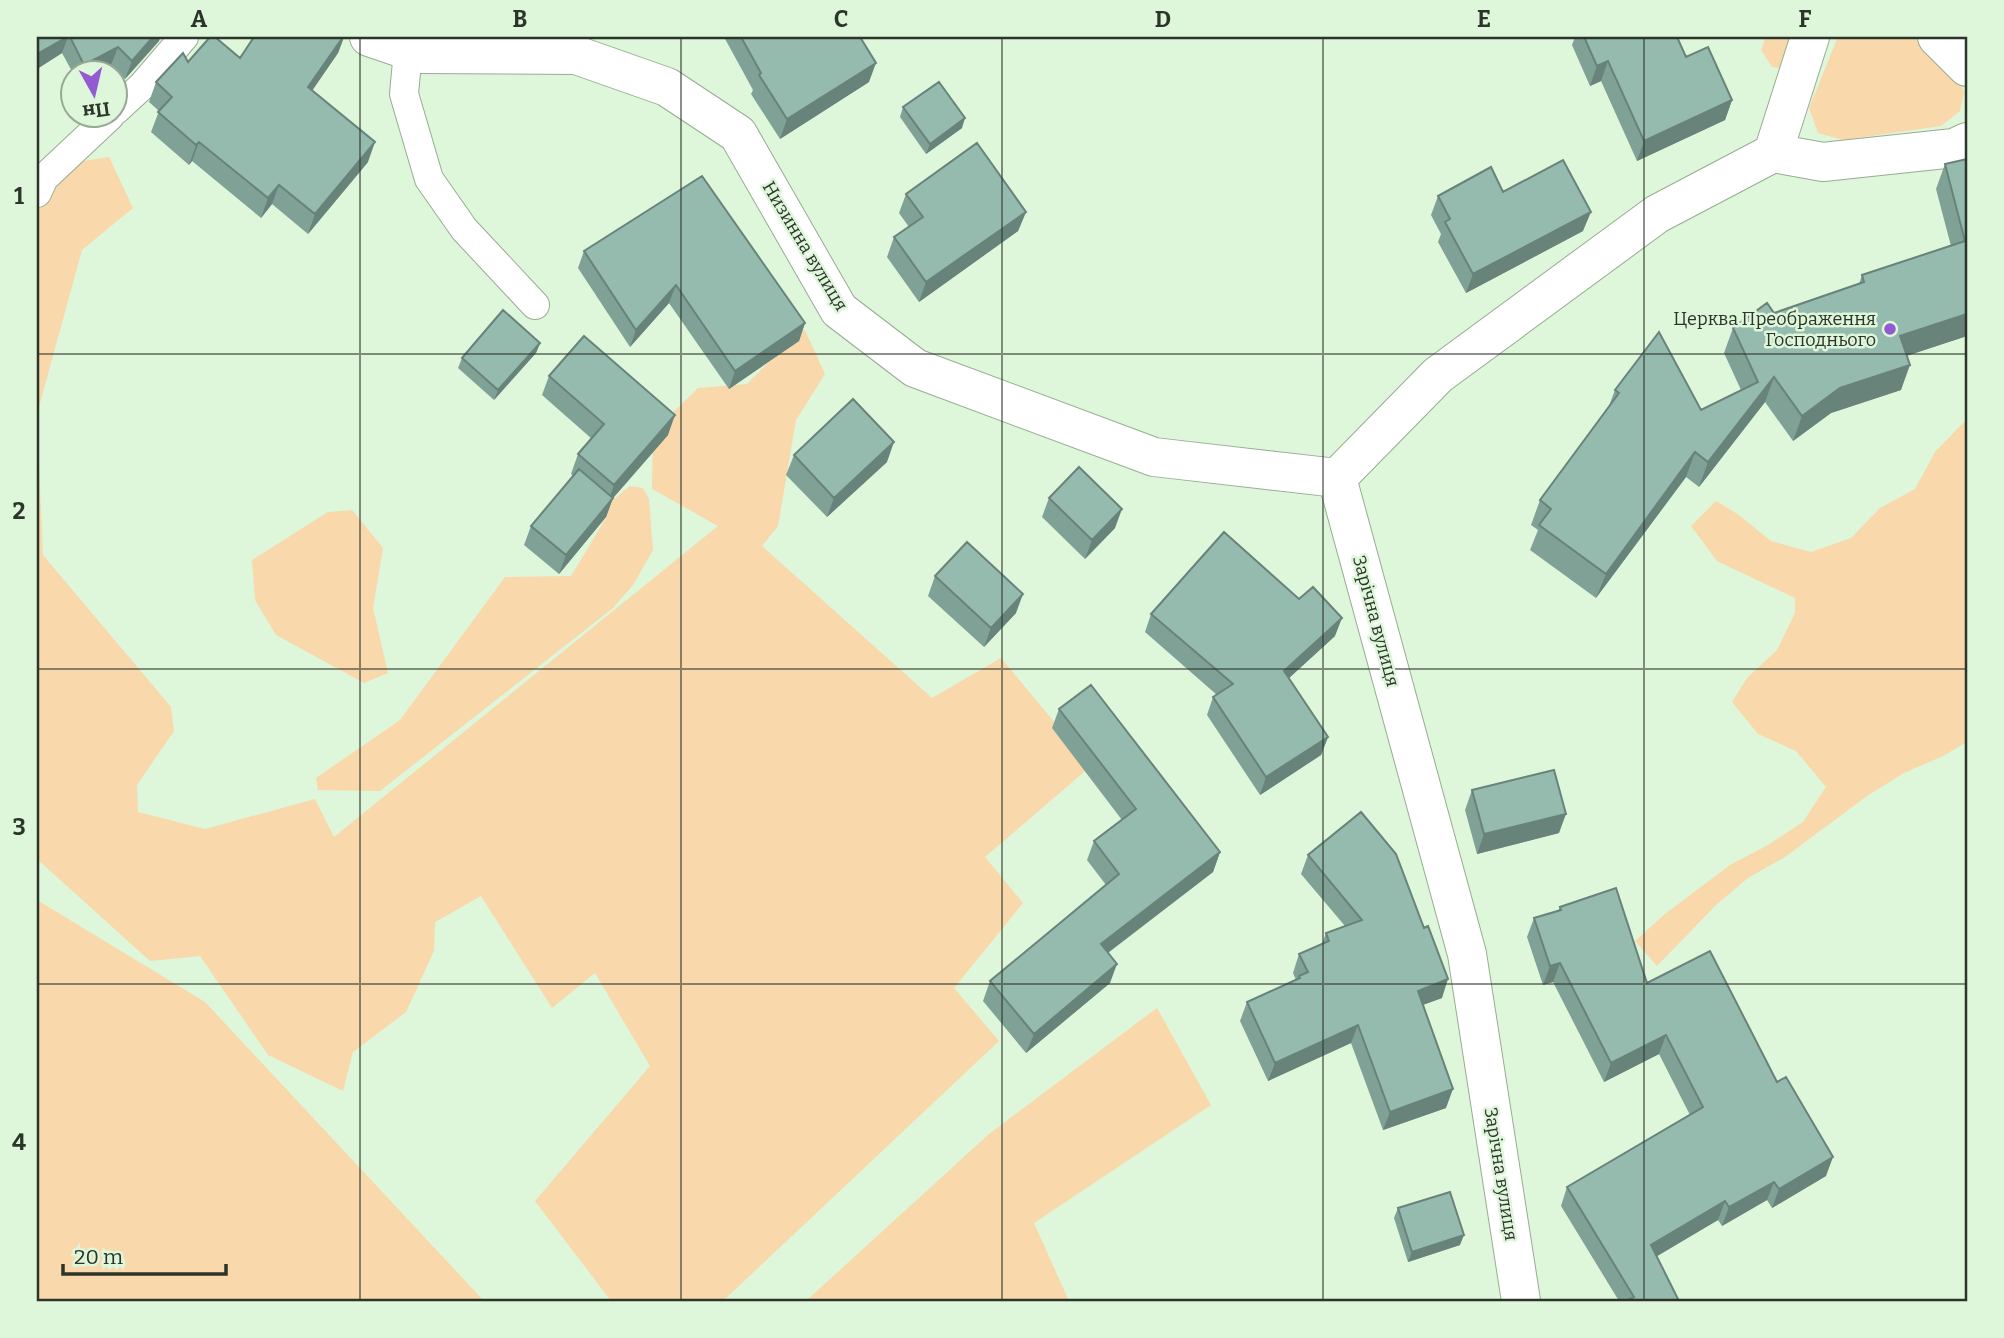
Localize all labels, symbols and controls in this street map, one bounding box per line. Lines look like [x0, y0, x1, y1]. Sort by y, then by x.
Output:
text: A [191, 5, 208, 33]
text: B [513, 5, 527, 33]
text: C [834, 5, 848, 33]
text: D [1155, 5, 1171, 33]
text: E [1477, 5, 1491, 33]
text: F [1799, 5, 1812, 33]
north arrow [60, 60, 130, 130]
text: Пн [81, 97, 112, 124]
street label: Низинна вулиця [758, 177, 852, 315]
text: 1 [14, 182, 24, 210]
place label: Церква Преображення Господнього [1673, 308, 1876, 351]
marker: Церква Преображення Господнього [1882, 321, 1898, 337]
text: 2 [13, 497, 26, 525]
street label: Зарічна вулиця [1348, 553, 1404, 689]
text: 3 [12, 813, 26, 841]
street label: Зарічна вулиця [1480, 1106, 1522, 1242]
text: 4 [12, 1128, 26, 1156]
scale bar [63, 1233, 226, 1277]
text: 20 m [74, 1244, 123, 1270]

